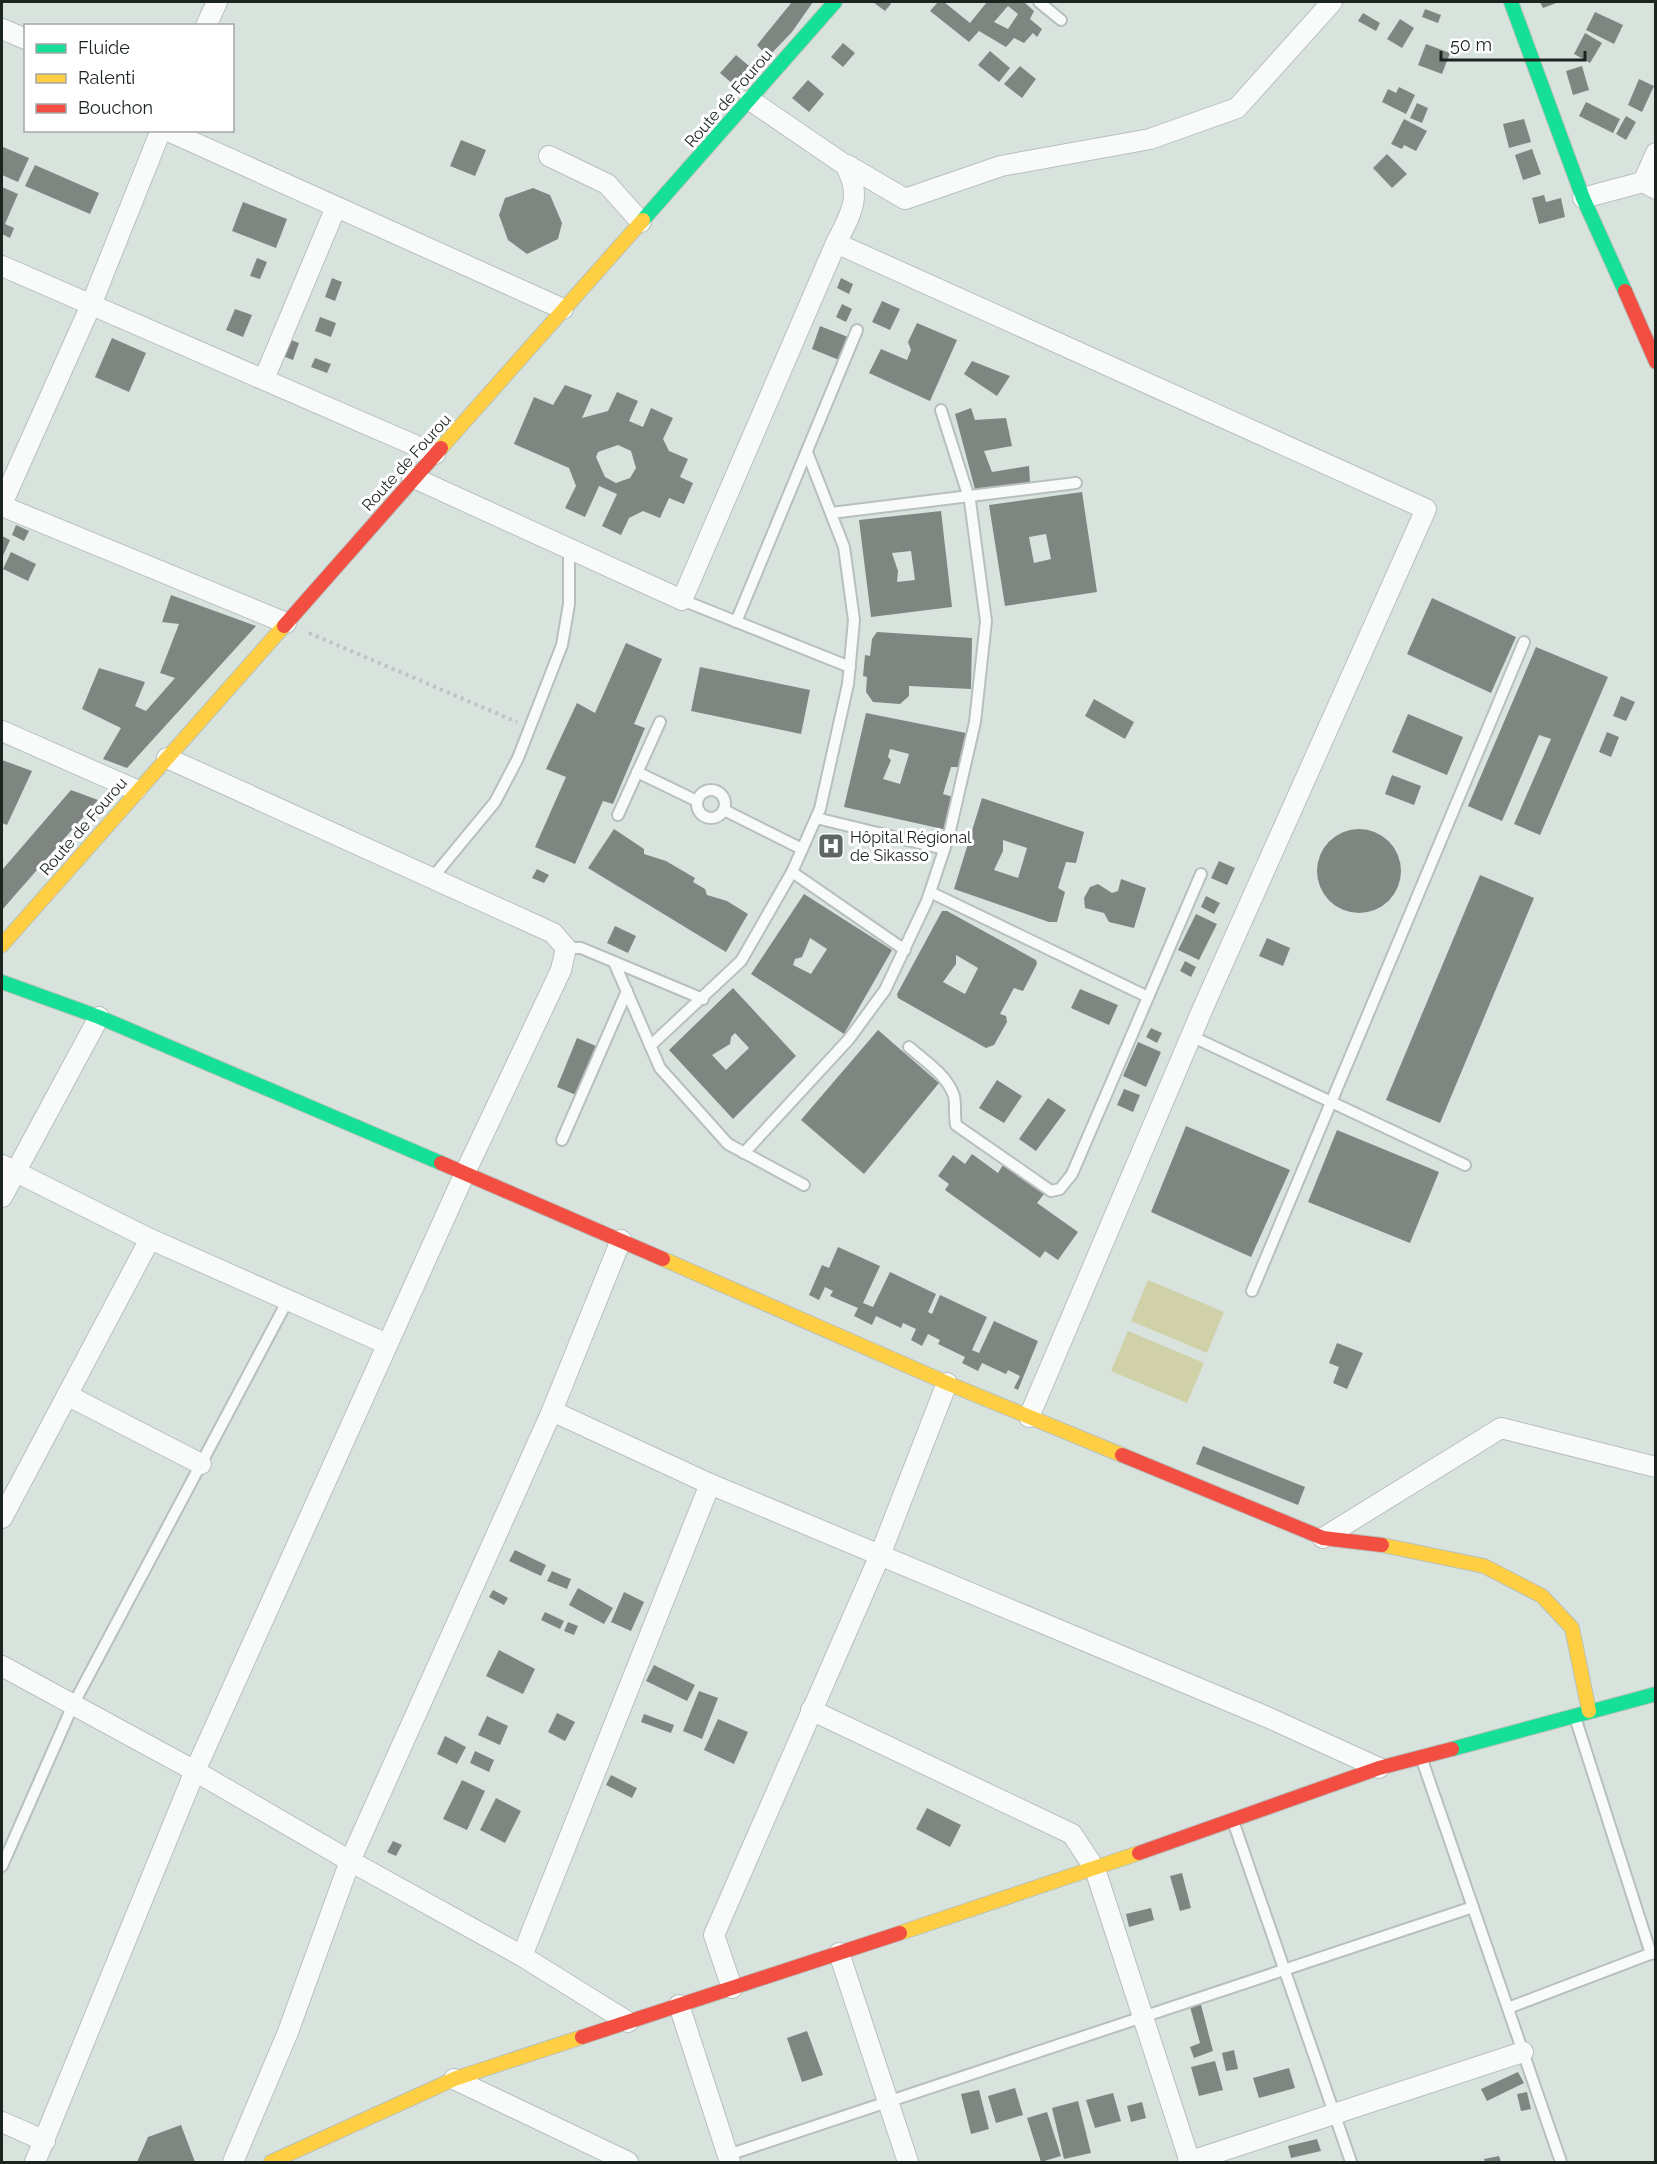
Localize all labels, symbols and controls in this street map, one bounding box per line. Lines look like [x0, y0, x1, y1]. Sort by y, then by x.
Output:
legend [24, 24, 234, 132]
scale bar [1441, 24, 1585, 62]
text: 50 m [1450, 34, 1492, 55]
text: Fluide [78, 37, 130, 58]
street label: Route de Fourou [681, 45, 776, 151]
text: Ralenti [78, 67, 135, 88]
text: Bouchon [78, 97, 153, 118]
street label: Route de Fourou [358, 410, 455, 515]
street label: Route de Fourou [36, 773, 131, 879]
place label: Hôpital Régional de Sikasso [850, 828, 972, 865]
hospital icon: Hôpital Régional de Sikasso [816, 831, 846, 861]

